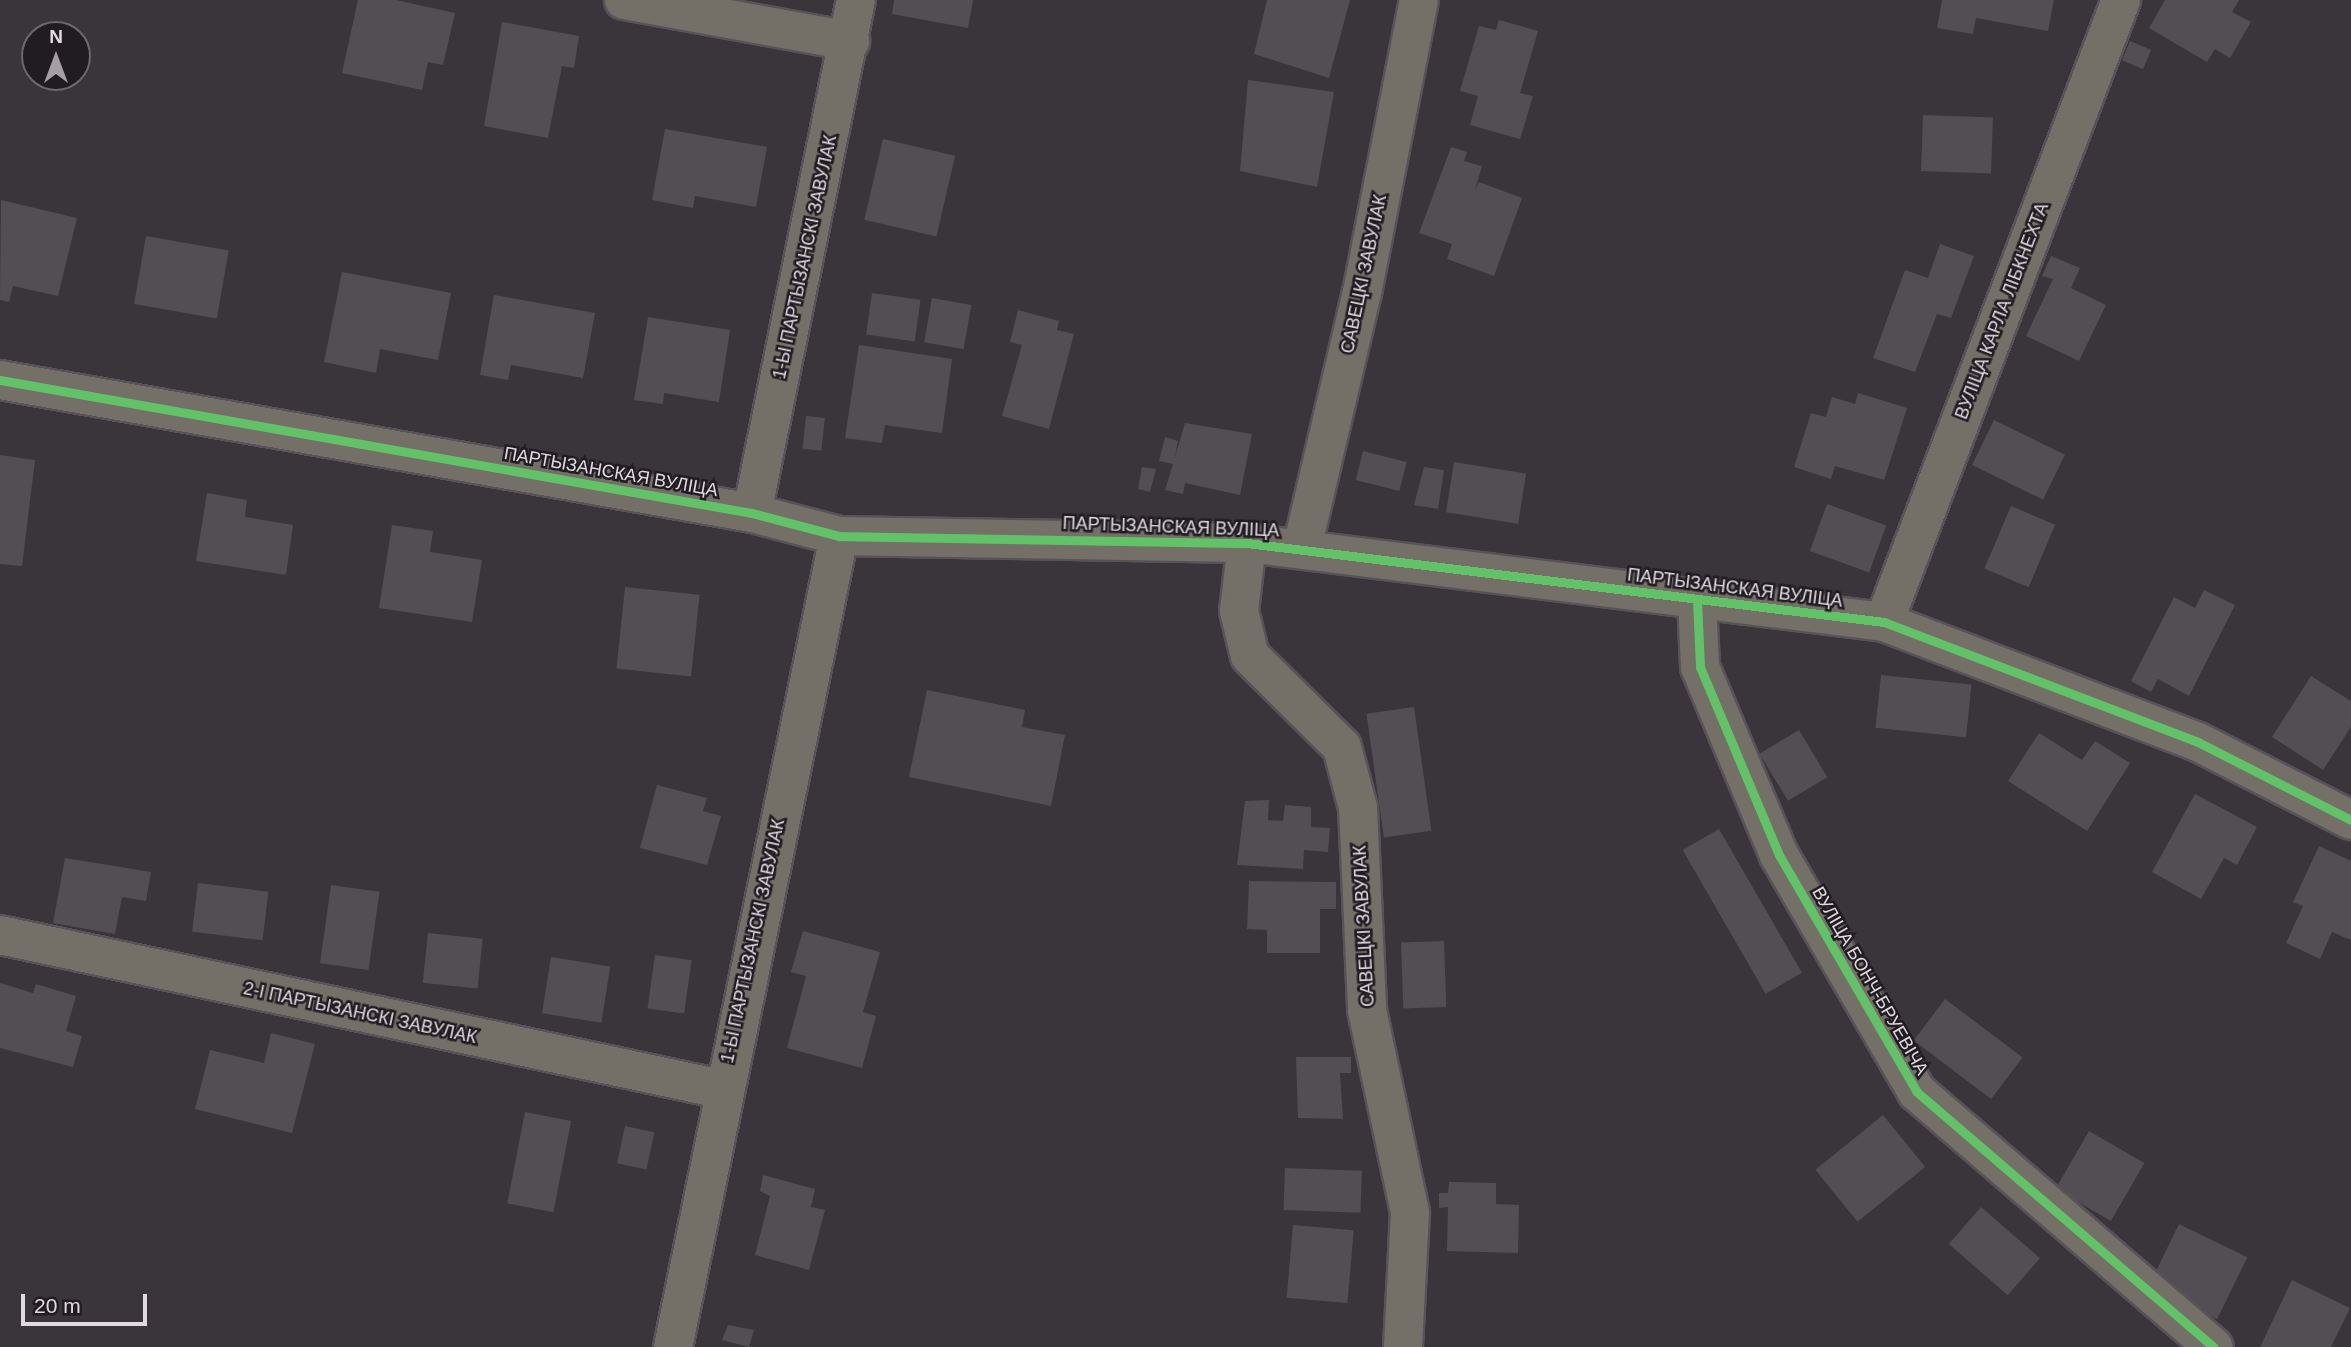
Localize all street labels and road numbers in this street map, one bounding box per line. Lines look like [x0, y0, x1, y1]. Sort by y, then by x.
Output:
street label: 1-Ы ПАРТЫЗАНСКІ ЗАВУЛАК [769, 133, 841, 381]
street label: САВЕЦКІ ЗАВУЛАК [1337, 193, 1391, 355]
street label: ВУЛІЦА КАРЛА ЛІБКНЕХТА [1951, 200, 2053, 422]
street label: ПАРТЫЗАНСКАЯ ВУЛІЦА [502, 443, 720, 501]
street label: ПАРТЫЗАНСКАЯ ВУЛІЦА [1062, 512, 1280, 542]
street label: ПАРТЫЗАНСКАЯ ВУЛІЦА [1626, 564, 1844, 612]
street label: 1-Ы ПАРТЫЗАНСКІ ЗАВУЛАК [717, 817, 789, 1065]
street label: САВЕЦКІ ЗАВУЛАК [1349, 845, 1379, 1007]
street label: ВУЛІЦА БОНЧ-БРУЕВІЧА [1807, 883, 1933, 1079]
street label: 2-І ПАРТЫЗАНСКІ ЗАВУЛАК [241, 978, 479, 1048]

